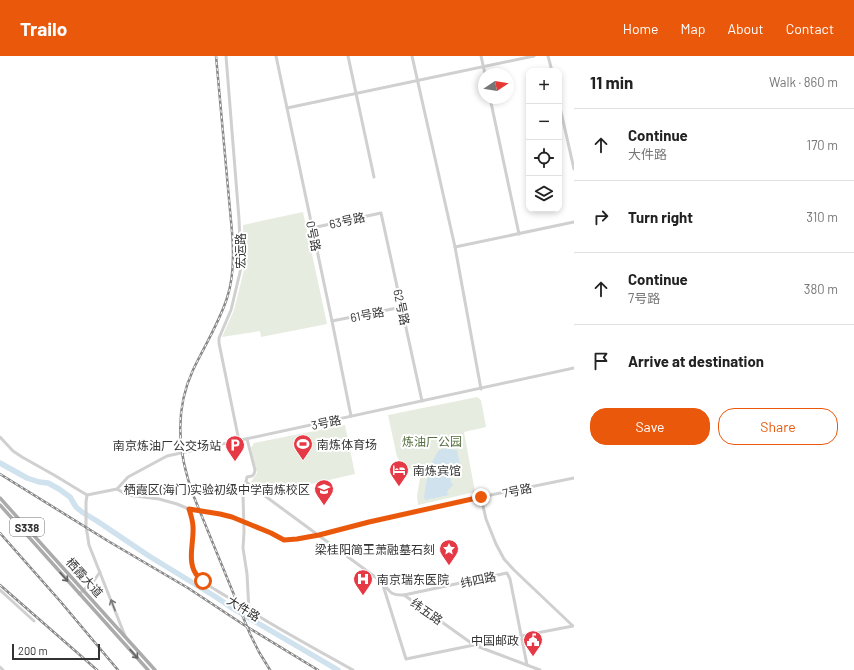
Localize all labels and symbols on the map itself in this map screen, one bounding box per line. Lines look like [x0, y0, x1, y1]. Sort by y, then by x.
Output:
north arrow [478, 68, 514, 104]
street label: 63号路 [328, 209, 366, 231]
street label: 0号路 [304, 219, 324, 253]
street label: 宏运路 [233, 233, 247, 269]
street label: 62号路 [391, 288, 413, 326]
street label: 61号路 [349, 304, 385, 324]
street label: 3号路 [310, 412, 342, 432]
sports icon: 南炼体育场 [292, 433, 314, 461]
parking icon: 南京炼油厂公交场站 [224, 434, 246, 462]
park label: 炼油厂公园 [402, 434, 462, 448]
place label: 南炼体育场 [317, 437, 377, 451]
place label: 南京炼油厂公交场站 [113, 438, 221, 452]
hotel icon: 南炼宾馆 [388, 459, 410, 487]
place label: 南炼宾馆 [413, 463, 461, 477]
school or university icon: 栖霞区(海门)实验初级中学南炼校区 [313, 478, 335, 506]
street label: 7号路 [501, 480, 533, 500]
place label: 栖霞区(海门)实验初级中学南炼校区 [124, 482, 310, 496]
route end [472, 488, 490, 506]
road number: S338 [10, 518, 44, 536]
place icon: 梁桂阳简王萧融墓石刻 [438, 538, 460, 566]
place label: 梁桂阳简王萧融墓石刻 [315, 542, 435, 556]
street label: 栖霞大道 [64, 554, 106, 600]
hospital icon: 南京瑞东医院 [352, 568, 374, 596]
street label: 纬四路 [459, 568, 497, 590]
one-way arrow [60, 572, 69, 582]
route start [194, 572, 212, 590]
place label: 南京瑞东医院 [377, 572, 449, 586]
street label: 大件路 [225, 593, 263, 623]
street label: 纬五路 [408, 595, 446, 627]
one-way arrow [109, 600, 117, 612]
public building icon: 中国邮政 [522, 629, 544, 657]
place label: 中国邮政 [471, 633, 519, 647]
scale bar [12, 642, 100, 661]
one-way arrow [129, 649, 138, 659]

